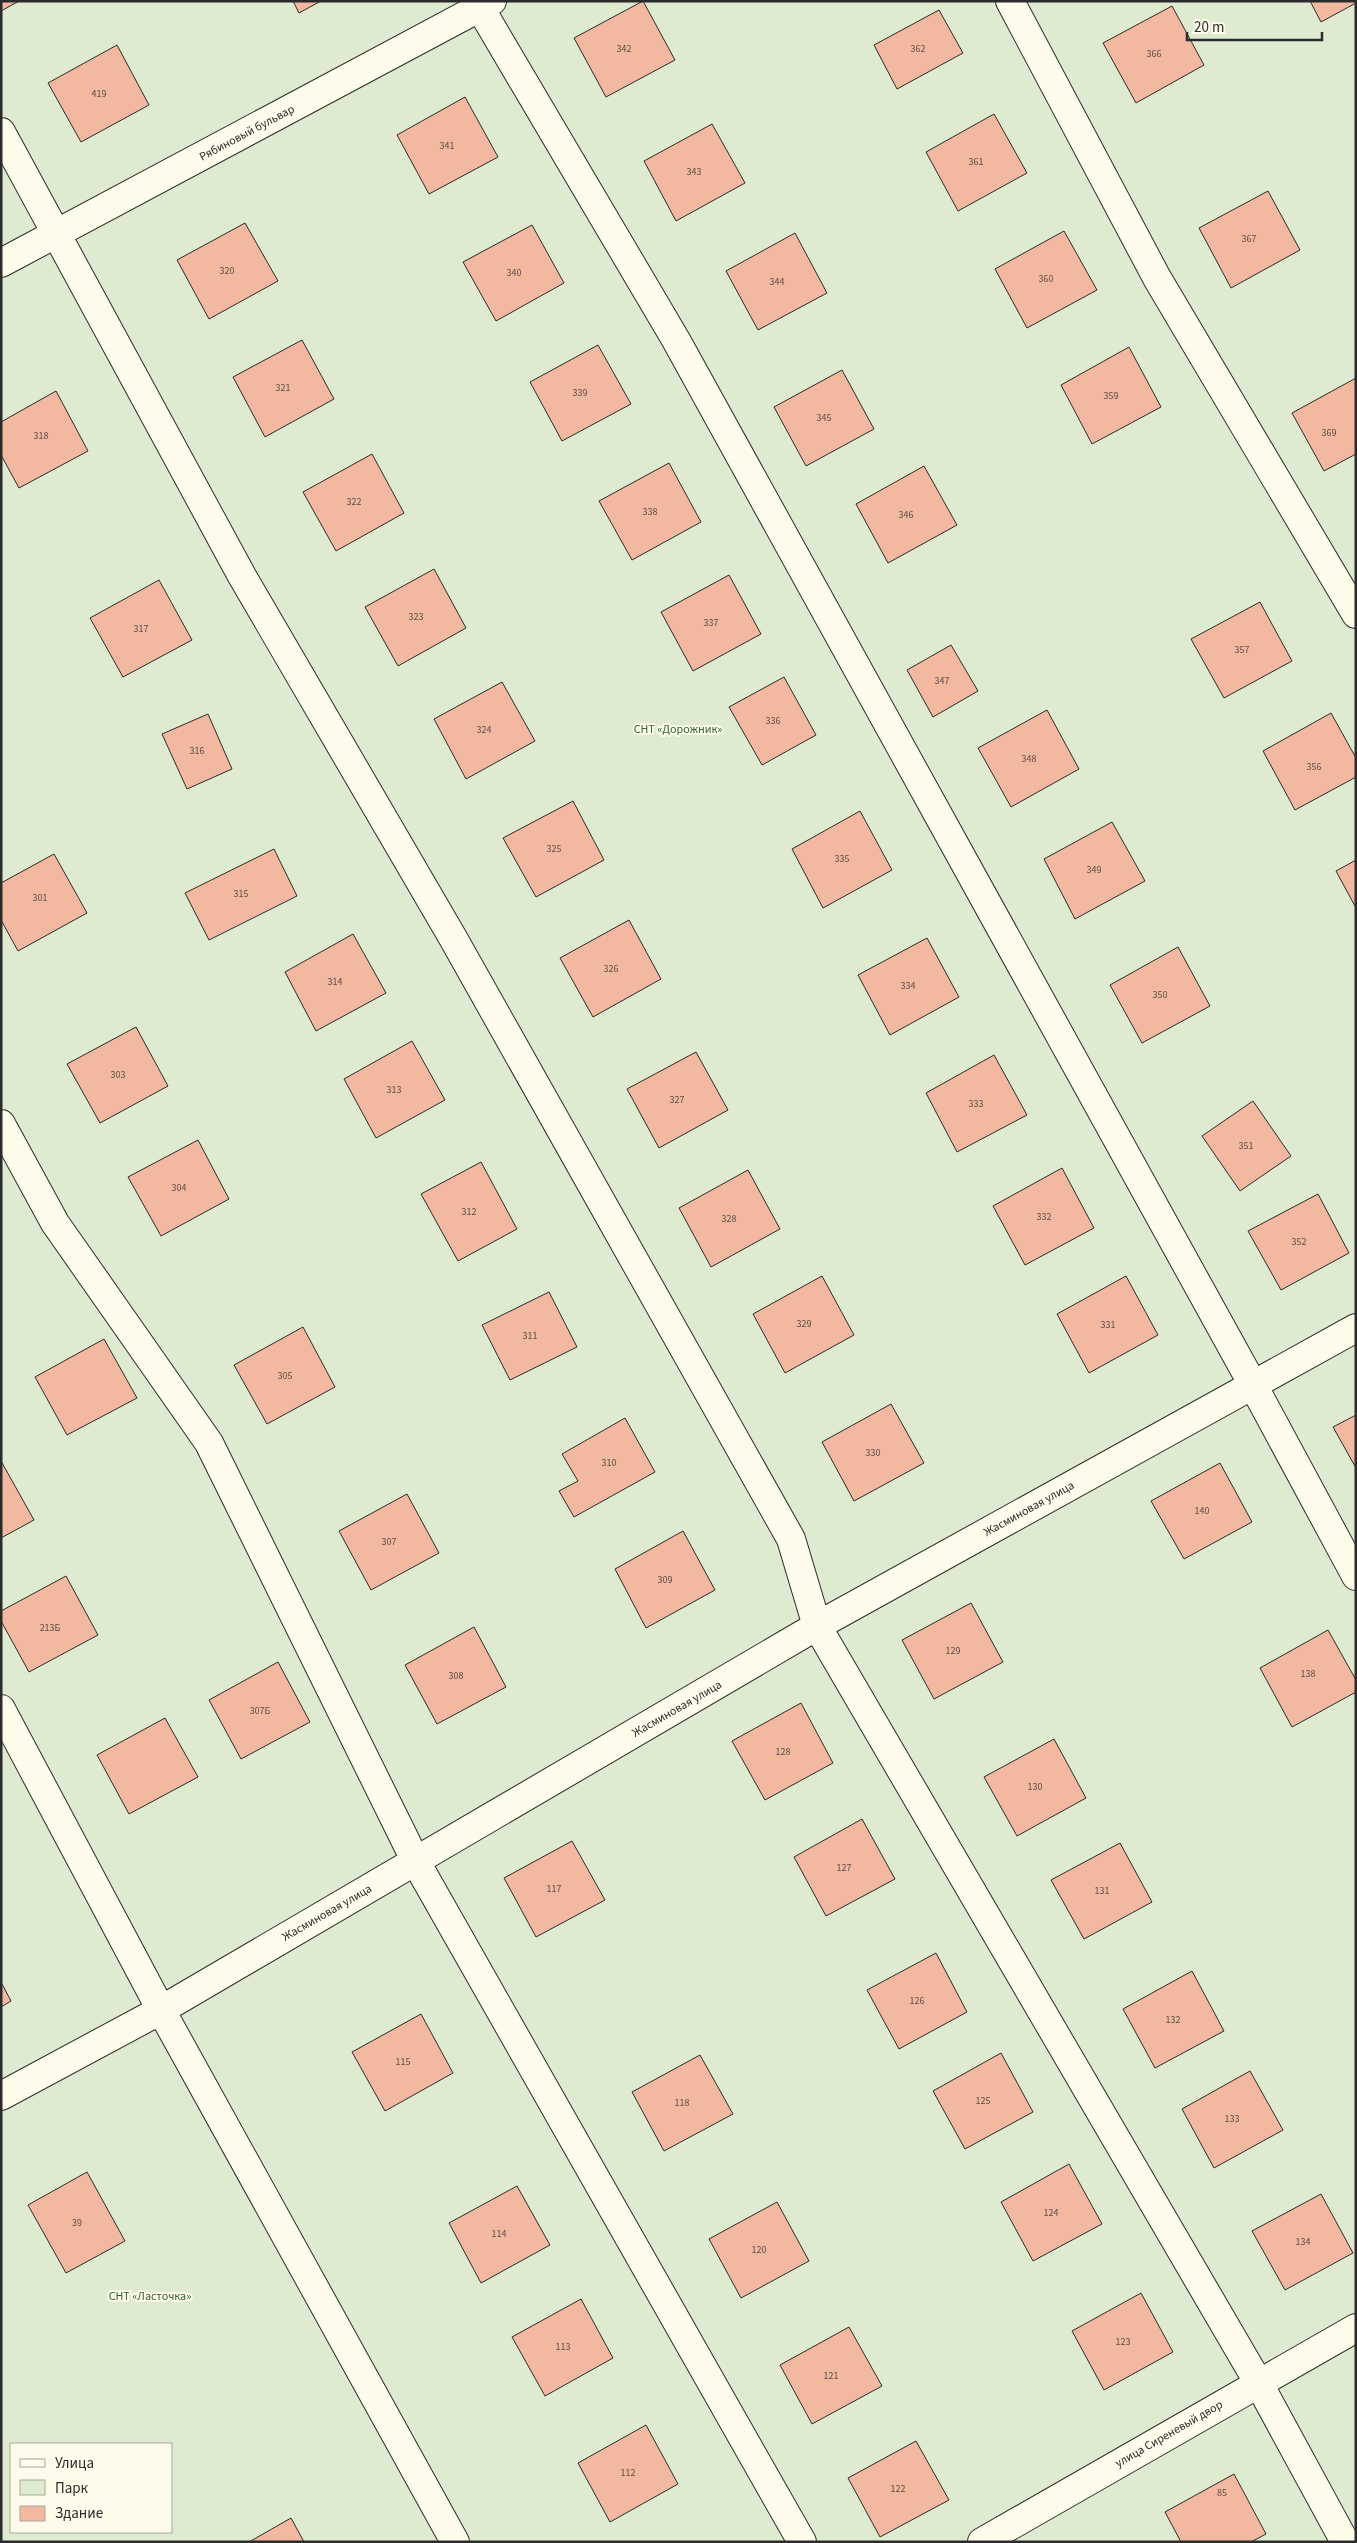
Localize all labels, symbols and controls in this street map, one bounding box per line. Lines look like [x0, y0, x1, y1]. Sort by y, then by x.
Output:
scale bar [1187, 10, 1322, 42]
text: 20 m [1194, 17, 1224, 38]
house number: 342 [617, 42, 631, 56]
house number: 362 [911, 42, 925, 56]
house number: 366 [1147, 47, 1161, 61]
house number: 419 [92, 87, 106, 101]
street label: Рябиновый бульвар [196, 101, 298, 165]
house number: 341 [440, 139, 454, 153]
house number: 361 [969, 155, 983, 169]
house number: 343 [687, 165, 701, 179]
house number: 367 [1242, 232, 1256, 246]
house number: 320 [220, 264, 234, 278]
house number: 340 [507, 266, 521, 280]
house number: 360 [1039, 272, 1053, 286]
house number: 344 [770, 275, 784, 289]
house number: 321 [276, 381, 290, 395]
house number: 339 [573, 386, 587, 400]
house number: 359 [1104, 389, 1118, 403]
house number: 345 [817, 411, 831, 425]
house number: 369 [1322, 426, 1336, 440]
house number: 318 [34, 429, 48, 443]
house number: 322 [347, 495, 361, 509]
house number: 338 [643, 505, 657, 519]
house number: 346 [899, 508, 913, 522]
house number: 323 [409, 610, 423, 624]
house number: 337 [704, 616, 718, 630]
house number: 317 [134, 622, 148, 636]
house number: 357 [1235, 643, 1249, 657]
house number: 347 [935, 674, 949, 688]
house number: 336 [766, 714, 780, 728]
park label: СНТ «Дорожник» [634, 721, 722, 738]
house number: 324 [477, 723, 491, 737]
house number: 316 [190, 744, 204, 758]
house number: 348 [1022, 752, 1036, 766]
house number: 356 [1307, 760, 1321, 774]
house number: 325 [547, 842, 561, 856]
house number: 335 [835, 852, 849, 866]
house number: 349 [1087, 863, 1101, 877]
house number: 315 [234, 887, 248, 901]
house number: 301 [33, 891, 47, 905]
house number: 326 [604, 962, 618, 976]
house number: 314 [328, 975, 342, 989]
house number: 334 [901, 979, 915, 993]
house number: 350 [1153, 988, 1167, 1002]
house number: 303 [111, 1068, 125, 1082]
house number: 313 [387, 1083, 401, 1097]
house number: 327 [670, 1093, 684, 1107]
house number: 333 [969, 1097, 983, 1111]
house number: 351 [1239, 1139, 1253, 1153]
house number: 304 [172, 1181, 186, 1195]
house number: 312 [462, 1205, 476, 1219]
house number: 332 [1037, 1210, 1051, 1224]
house number: 328 [722, 1212, 736, 1226]
house number: 352 [1292, 1235, 1306, 1249]
house number: 329 [797, 1317, 811, 1331]
house number: 331 [1101, 1318, 1115, 1332]
house number: 311 [523, 1329, 537, 1343]
house number: 305 [278, 1369, 292, 1383]
house number: 330 [866, 1446, 880, 1460]
house number: 310 [602, 1456, 616, 1470]
street label: Жасминовая улица [981, 1477, 1077, 1541]
house number: 140 [1195, 1504, 1209, 1518]
house number: 307 [382, 1535, 396, 1549]
house number: 309 [658, 1573, 672, 1587]
house number: 213Б [40, 1621, 61, 1635]
house number: 129 [946, 1644, 960, 1658]
house number: 138 [1301, 1667, 1315, 1681]
house number: 308 [449, 1669, 463, 1683]
street label: Жасминовая улица [629, 1676, 725, 1742]
house number: 307Б [250, 1704, 271, 1718]
house number: 128 [776, 1745, 790, 1759]
house number: 130 [1028, 1780, 1042, 1794]
house number: 127 [837, 1861, 851, 1875]
street label: Жасминовая улица [279, 1880, 375, 1946]
house number: 117 [547, 1882, 561, 1896]
house number: 131 [1095, 1884, 1109, 1898]
house number: 126 [910, 1994, 924, 2008]
house number: 132 [1166, 2013, 1180, 2027]
house number: 115 [396, 2055, 410, 2069]
house number: 125 [976, 2094, 990, 2108]
house number: 118 [675, 2096, 689, 2110]
house number: 133 [1225, 2112, 1239, 2126]
house number: 124 [1044, 2206, 1058, 2220]
house number: 39 [72, 2216, 82, 2230]
house number: 114 [492, 2227, 506, 2241]
house number: 134 [1296, 2235, 1310, 2249]
house number: 120 [752, 2243, 766, 2257]
park label: СНТ «Ласточка» [109, 2288, 191, 2305]
house number: 123 [1116, 2335, 1130, 2349]
house number: 113 [556, 2340, 570, 2354]
house number: 121 [824, 2369, 838, 2383]
street label: улица Сиреневый двор [1112, 2396, 1226, 2472]
legend [10, 2443, 172, 2533]
text: Улица [55, 2453, 94, 2474]
house number: 112 [621, 2466, 635, 2480]
text: Парк [55, 2478, 89, 2499]
house number: 122 [891, 2482, 905, 2496]
house number: 85 [1217, 2486, 1227, 2500]
text: Здание [55, 2503, 103, 2524]

